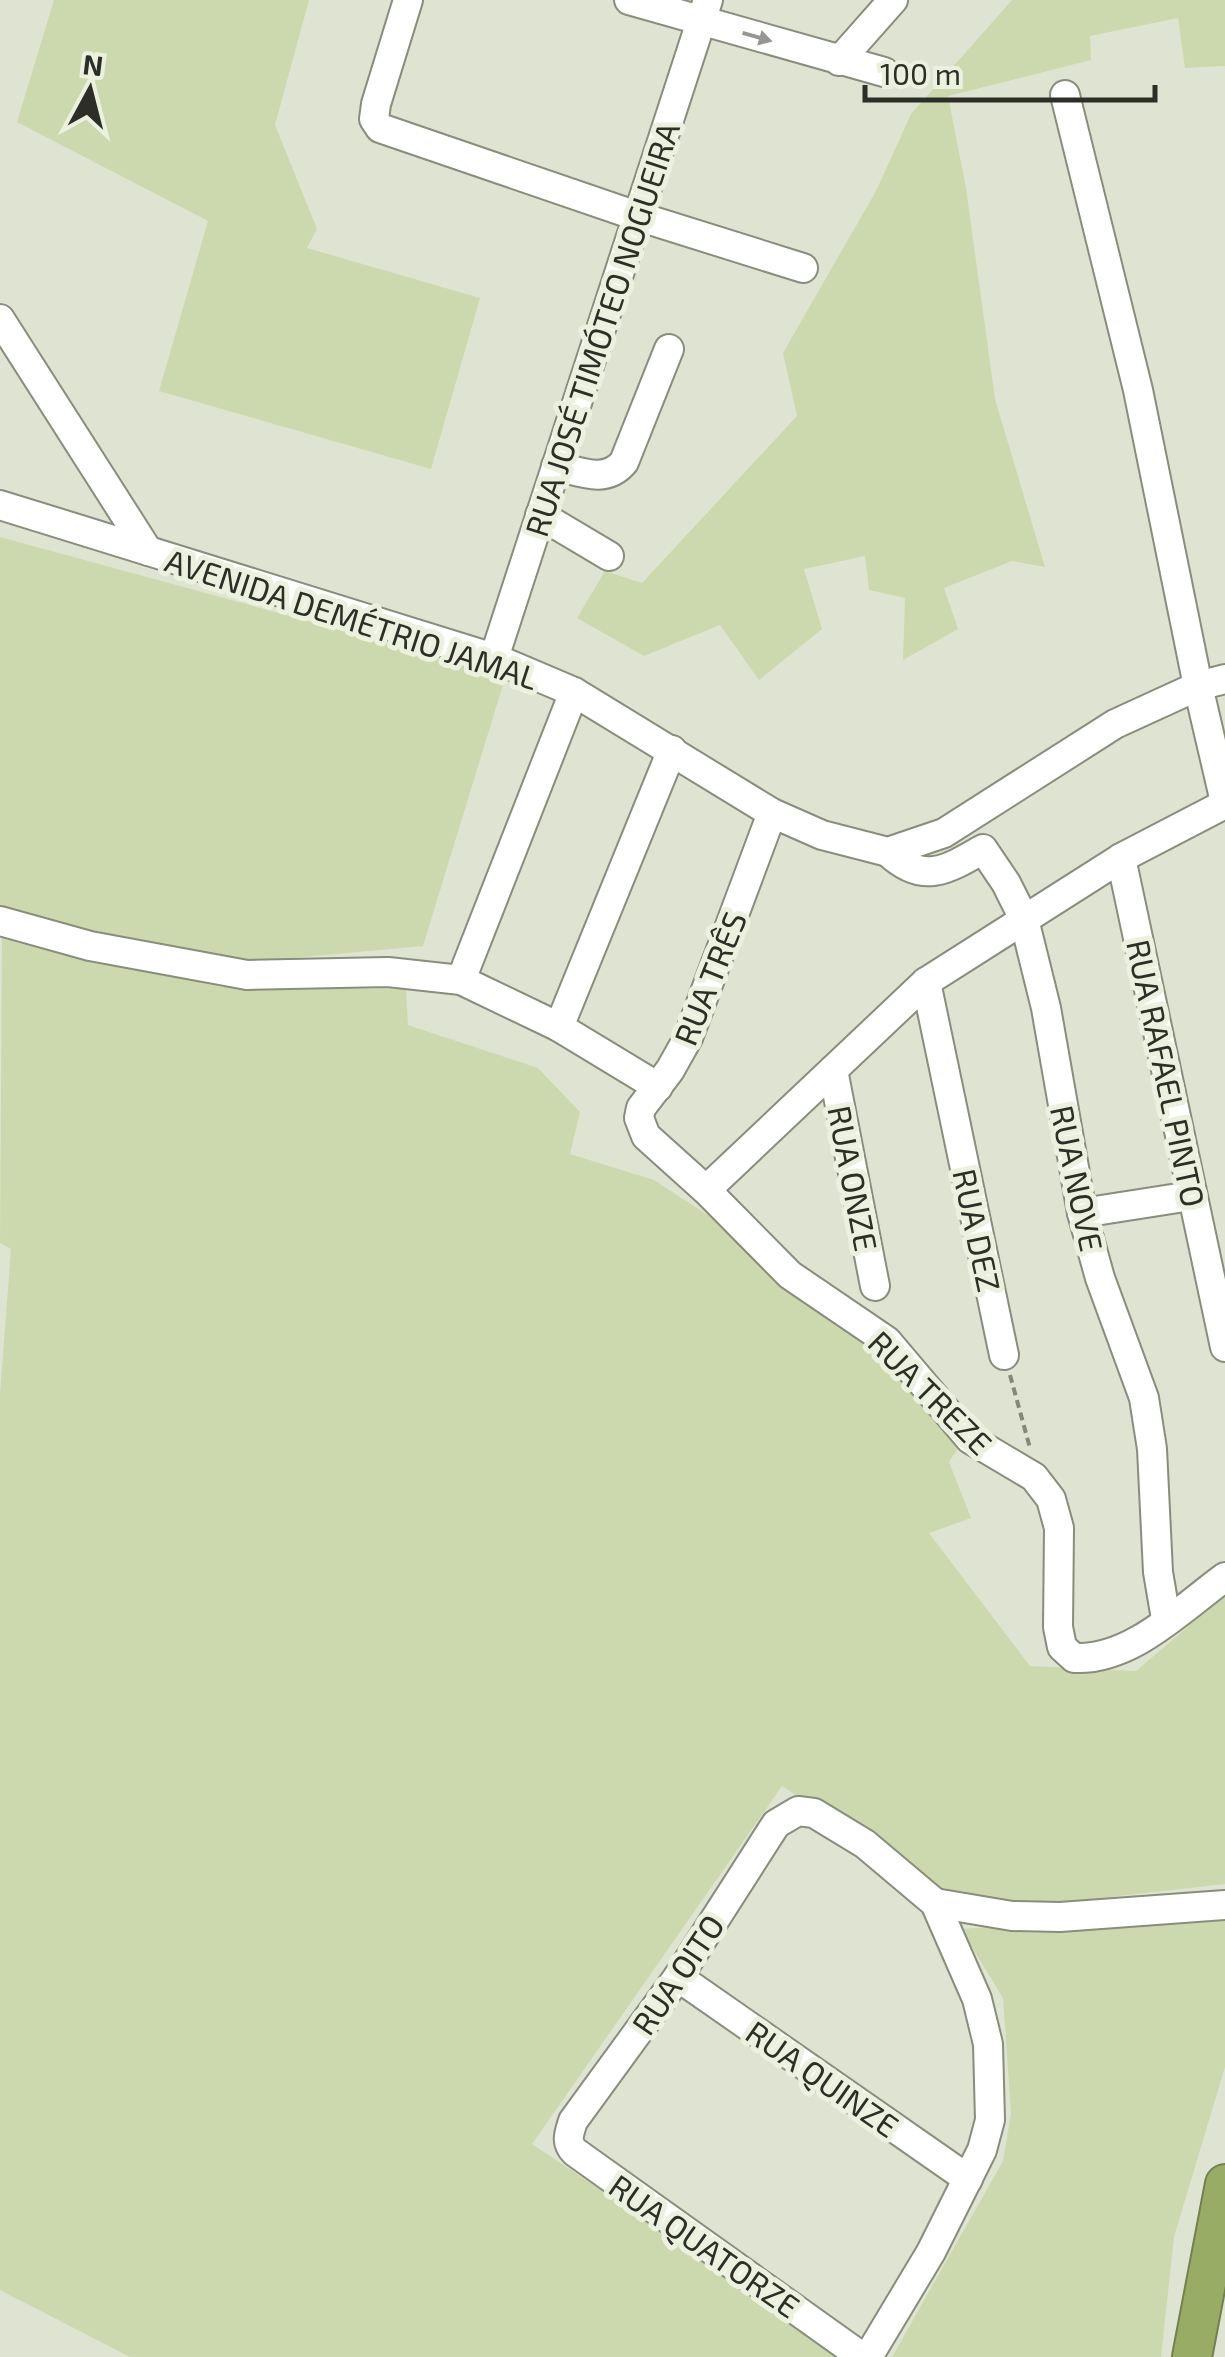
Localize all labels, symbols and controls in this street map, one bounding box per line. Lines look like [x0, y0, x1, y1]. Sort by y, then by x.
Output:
one-way arrow [742, 30, 772, 45]
north arrow [40, 40, 140, 140]
scale bar [865, 40, 1155, 102]
text: N [81, 46, 105, 82]
text: 100 m [880, 55, 961, 91]
street label: RUA JOSÉ TIMÓTEO NOGUEIRA [516, 117, 686, 541]
street label: AVENIDA DEMÉTRIO JAMAL [161, 540, 543, 696]
street label: RUA TRÊS [665, 906, 753, 1050]
street label: RUA RAFAEL PINTO [1120, 936, 1214, 1210]
street label: RUA NOVE [1044, 1101, 1112, 1255]
street label: RUA ONZE [821, 1102, 887, 1254]
street label: RUA DEZ [946, 1165, 1010, 1295]
street label: RUA TREZE [861, 1322, 1001, 1462]
street label: RUA OITO [623, 1907, 731, 2041]
street label: RUA QUINZE [739, 2012, 906, 2145]
street label: RUA QUATORZE [602, 2165, 807, 2325]

